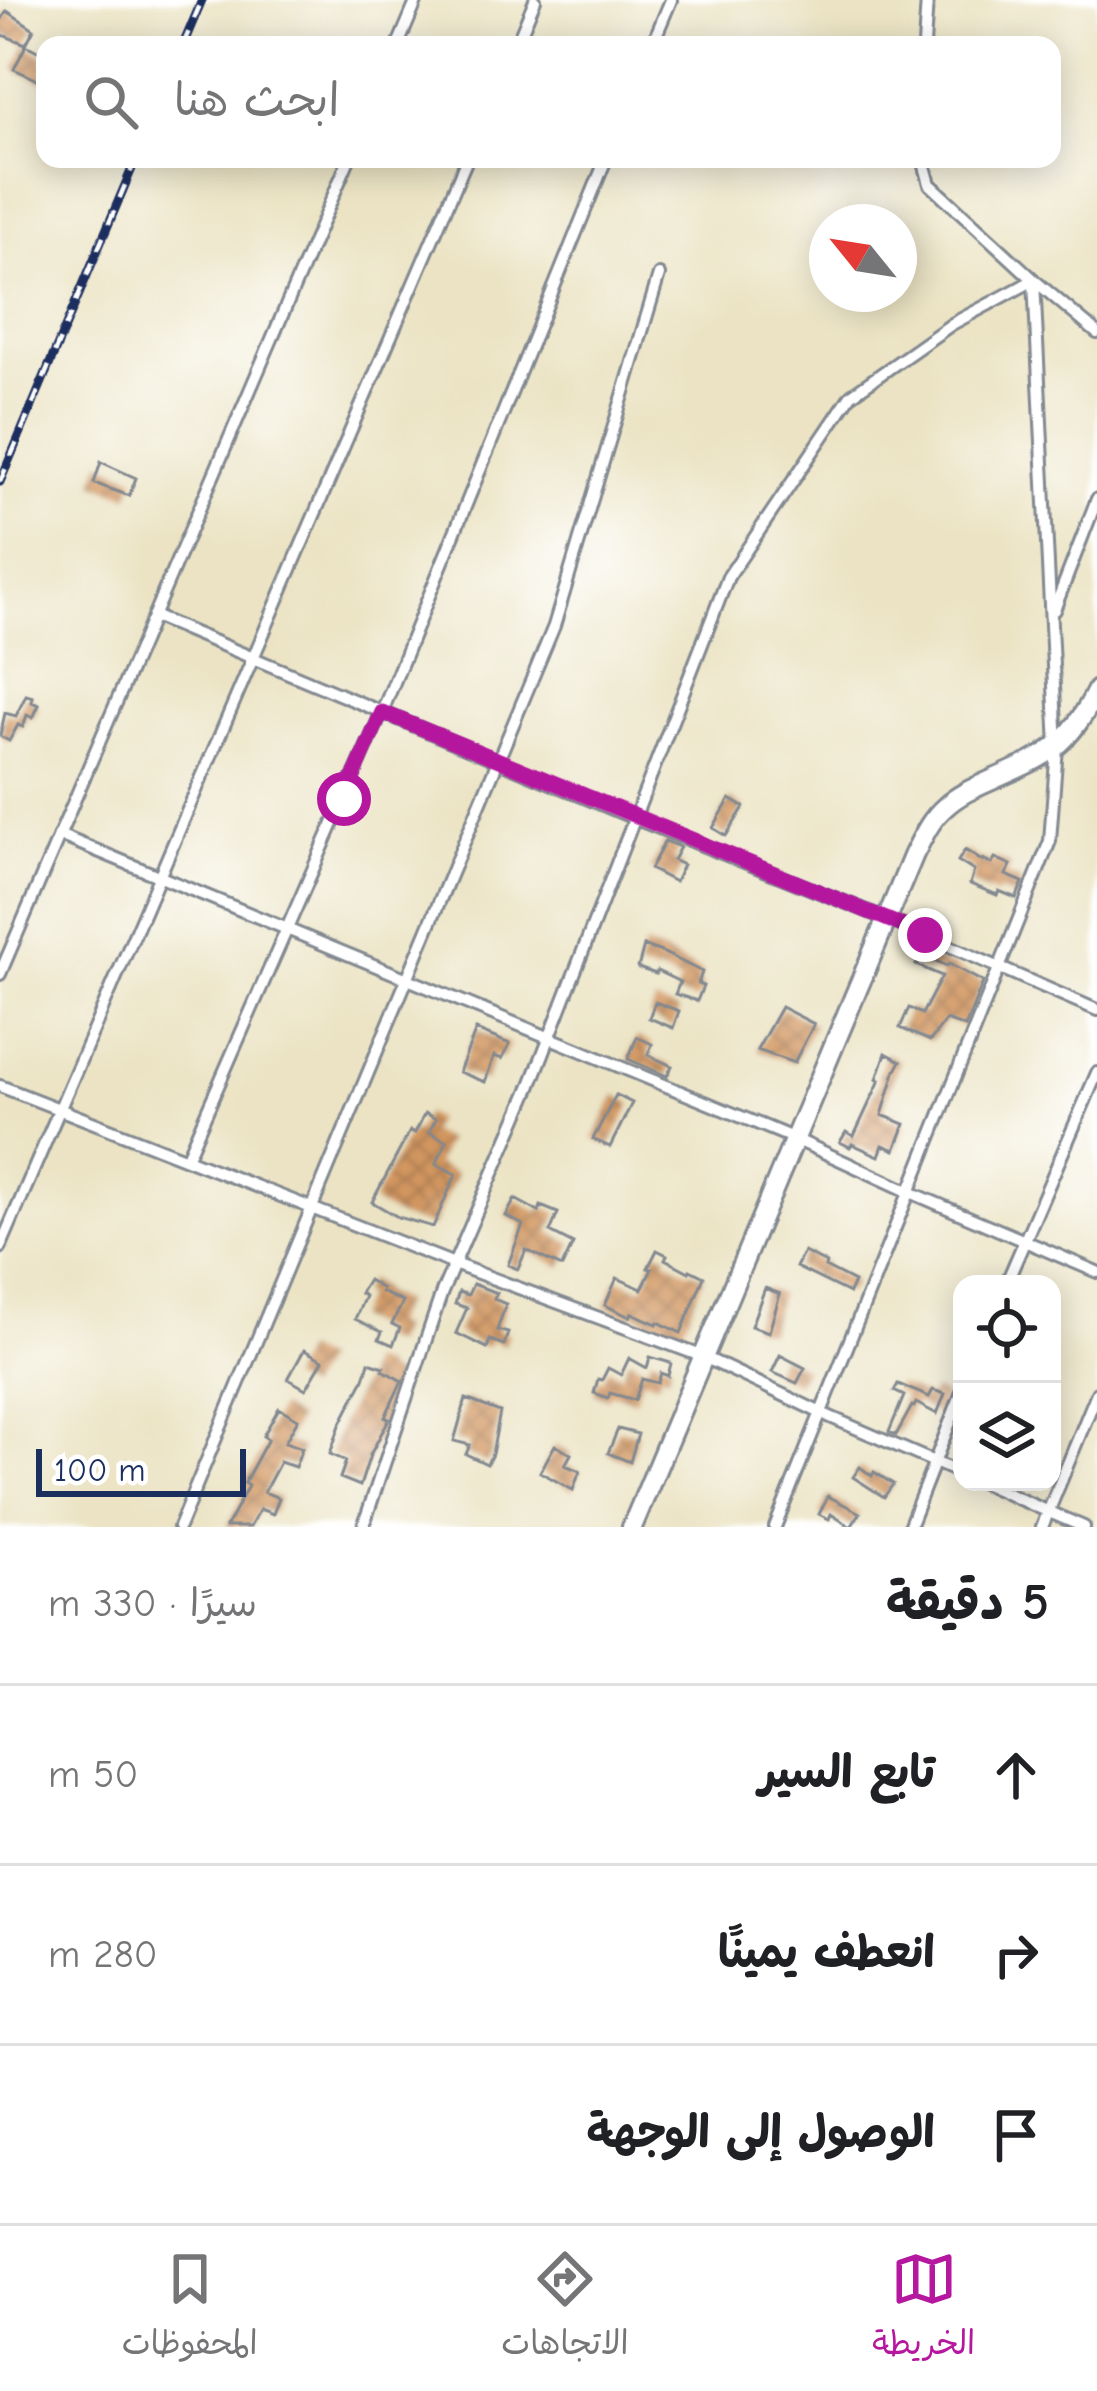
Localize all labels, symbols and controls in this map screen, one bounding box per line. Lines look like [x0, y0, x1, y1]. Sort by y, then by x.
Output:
search box [36, 36, 1061, 168]
icon: search [78, 69, 144, 135]
text: ابحث هنا [174, 74, 339, 126]
north arrow [809, 204, 917, 312]
route start [317, 772, 371, 826]
route end [898, 908, 952, 962]
map controls [953, 1275, 1061, 1491]
button: locate [953, 1275, 1061, 1383]
button: layers [953, 1383, 1061, 1491]
scale bar [36, 1443, 246, 1496]
text: 100 m [54, 1451, 146, 1489]
text: 5 دقيقة [886, 1573, 1049, 1632]
text: سيرًا · 330 m [48, 1581, 257, 1626]
icon: ahead [983, 1742, 1049, 1808]
text: تابع السير [759, 1746, 935, 1798]
text: 50 m [48, 1752, 138, 1797]
icon: right [983, 1922, 1049, 1988]
text: انعطف يمينًا [718, 1926, 935, 1978]
text: 280 m [48, 1932, 158, 1977]
icon: arrive [983, 2102, 1049, 2168]
text: الوصول إلى الوجهة [587, 2106, 935, 2158]
tab: المحفوظات [122, 2246, 258, 2372]
tab: الاتجاهات [501, 2246, 629, 2372]
tab: الخريطة [872, 2246, 975, 2372]

